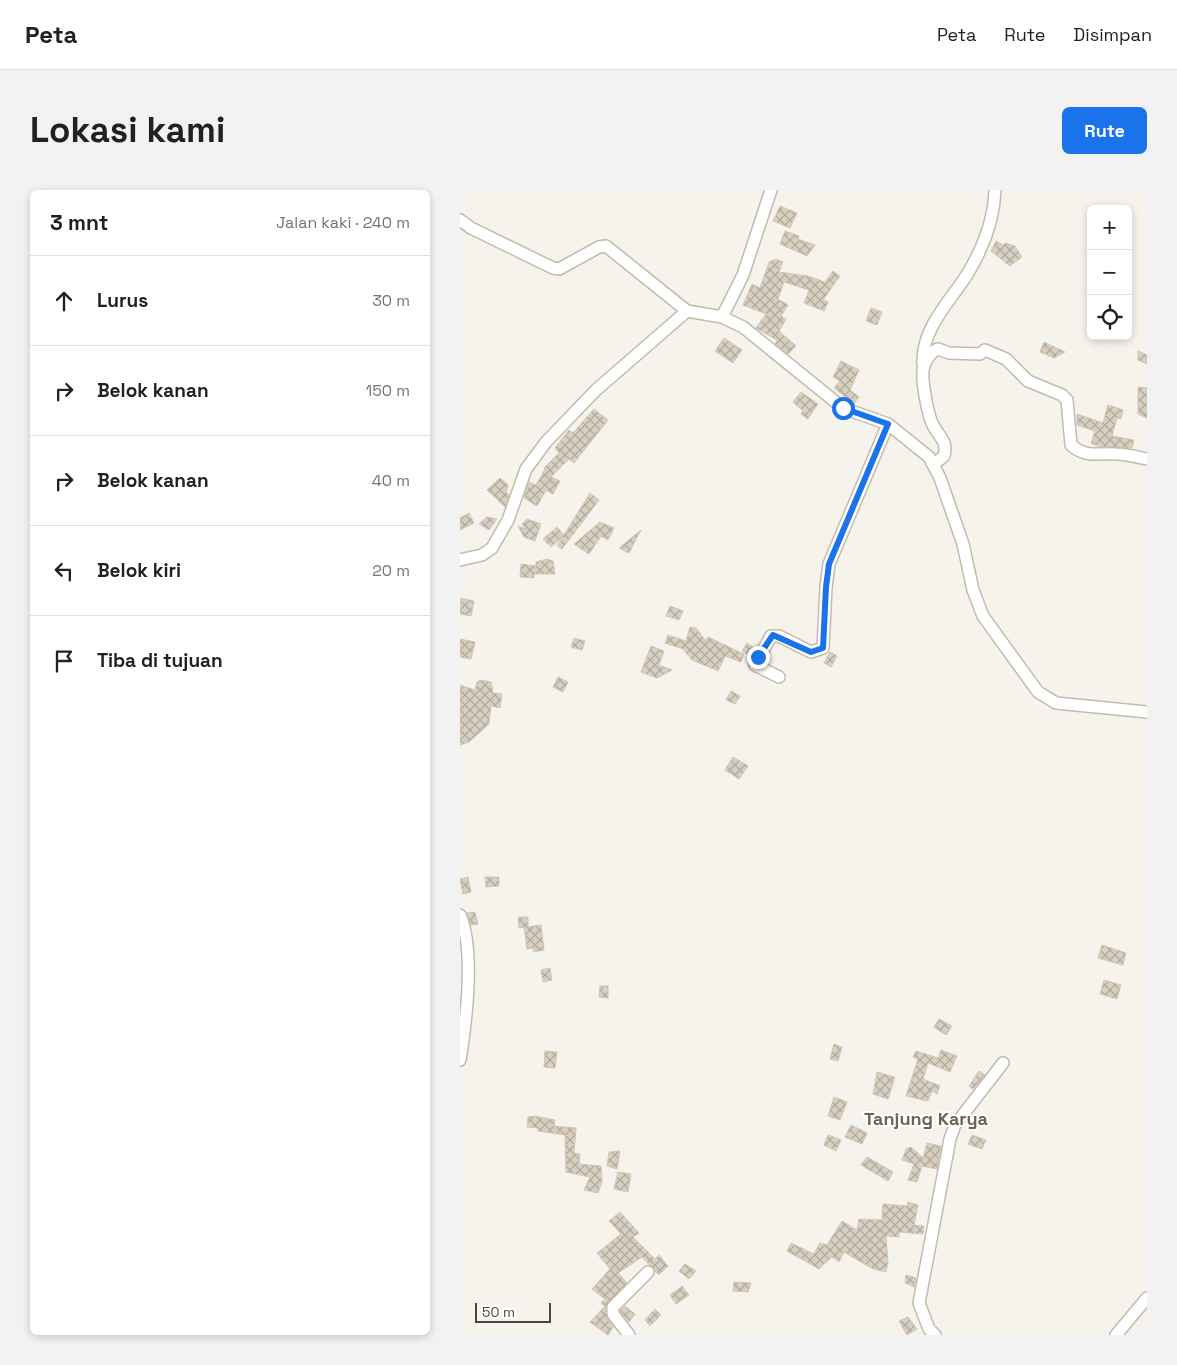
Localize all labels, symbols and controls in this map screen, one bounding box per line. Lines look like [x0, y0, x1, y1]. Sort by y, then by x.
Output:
text: Peta [25, 19, 78, 50]
text: Peta [937, 23, 976, 46]
text: Rute [1004, 23, 1045, 46]
text: Disimpan [1073, 23, 1152, 46]
button: Rute [1062, 107, 1147, 154]
text: Lokasi kami [30, 108, 225, 152]
map controls [1087, 205, 1132, 340]
button: + [1087, 205, 1132, 250]
text: 3 mnt [50, 209, 108, 236]
text: Jalan kaki · 240 m [276, 212, 410, 233]
button: − [1087, 250, 1132, 295]
icon: ahead [50, 287, 78, 315]
text: Lurus [97, 288, 148, 313]
text: 30 m [372, 290, 410, 311]
button: locate [1087, 295, 1132, 340]
icon: right [50, 377, 78, 405]
text: Belok kanan [97, 378, 209, 403]
text: 150 m [366, 380, 410, 401]
route start [832, 397, 855, 420]
icon: right [50, 467, 78, 495]
text: Belok kanan [97, 468, 209, 493]
text: 40 m [372, 470, 410, 491]
icon: left [50, 557, 78, 585]
text: Belok kiri [97, 558, 181, 583]
text: 20 m [372, 560, 410, 581]
route end [747, 646, 770, 669]
icon: arrive [50, 647, 78, 675]
text: Tiba di tujuan [97, 648, 223, 673]
district label: Tanjung Karya [864, 1107, 989, 1130]
scale bar [475, 1300, 551, 1323]
text: 50 m [482, 1303, 515, 1321]

